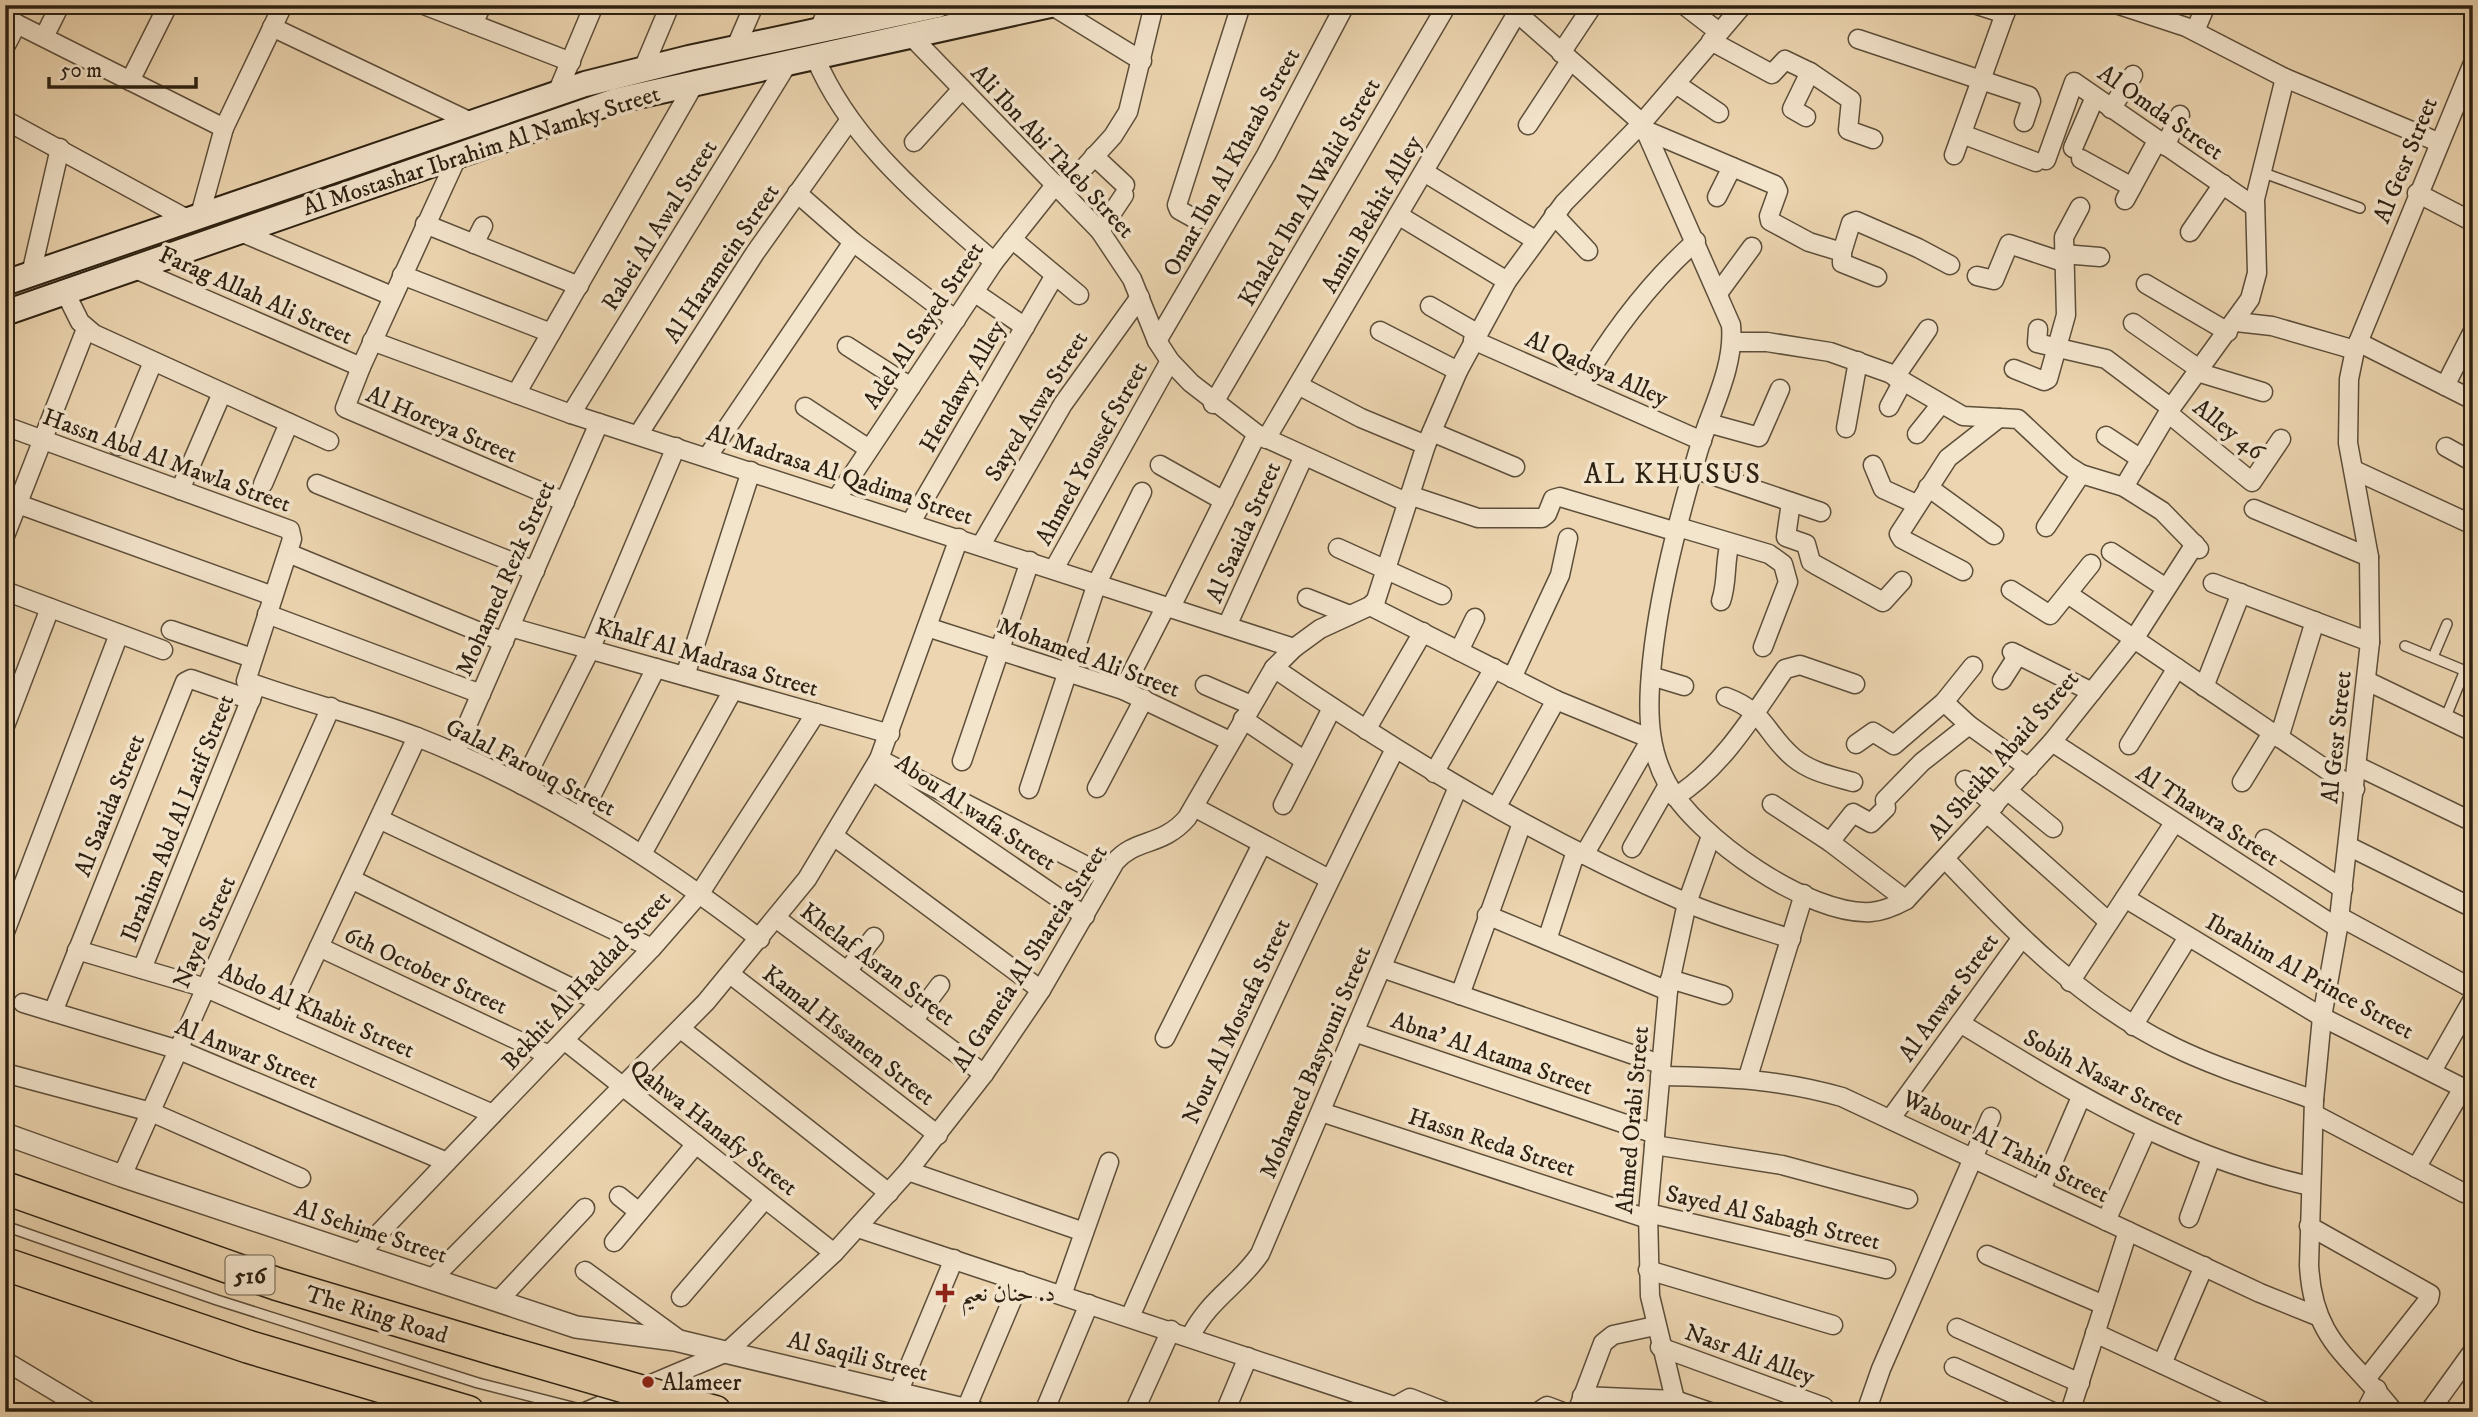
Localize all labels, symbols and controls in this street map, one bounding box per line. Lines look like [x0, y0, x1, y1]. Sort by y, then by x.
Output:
street label: Omar Ibn Al Khatab Street [1157, 43, 1307, 282]
scale bar [49, 46, 196, 90]
text: 50 m [60, 58, 102, 84]
street label: Ali Ibn Abi Taleb Street [964, 58, 1141, 245]
street label: Al Omda Street [2092, 58, 2229, 167]
street label: Khaled Ibn Al Walid Street [1232, 73, 1388, 312]
street label: Al Mostashar Ibrahim Al Namky Street [299, 79, 664, 223]
street label: Al Gesr Street [2367, 93, 2445, 228]
street label: Amin Bekhit Alley [1315, 130, 1429, 299]
street label: Rabei Al Awal Street [595, 134, 725, 317]
street label: Al Haramein Street [657, 178, 786, 349]
street label: Adel Al Sayed Street [857, 236, 991, 415]
street label: Farag Allah Ali Street [154, 240, 357, 352]
street label: Hendawy Alley [913, 315, 1013, 458]
street label: Al Qadsya Alley [1520, 324, 1673, 414]
street label: Sayed Atwa Street [979, 326, 1095, 487]
street label: Ahmed Youssef Street [1029, 356, 1155, 551]
street label: Al Horeya Street [361, 380, 522, 470]
street label: Alley 46 [2187, 393, 2271, 468]
street label: Hassn Abd Al Mawla Street [39, 402, 295, 520]
street label: Al Madrasa Al Qadima Street [703, 418, 977, 532]
street label: Al Saaida Street [1200, 457, 1288, 607]
district label: AL KHUSUS [1584, 457, 1762, 492]
street label: Mohamed Rezk Street [449, 476, 563, 681]
street label: Mohamed Ali Street [994, 611, 1184, 705]
street label: Khalf Al Madrasa Street [592, 612, 822, 704]
street label: Al Sheikh Abaid Street [1922, 664, 2086, 847]
street label: Al Gesr Street [2315, 669, 2359, 805]
street label: Ibrahim Abd Al Latif Street [115, 690, 241, 947]
street label: Galal Farouq Street [440, 712, 621, 824]
street label: Al Saaida Street [68, 730, 152, 881]
street label: Abou Al wafa Street [889, 748, 1062, 878]
street label: Al Thawra Street [2130, 758, 2285, 873]
street label: Al Gameia Al Shareia Street [945, 839, 1115, 1077]
street label: Nayel Street [167, 871, 243, 993]
street label: Bekhit Al Haddad Street [496, 884, 678, 1077]
street label: Khelaf Asran Street [794, 897, 961, 1033]
street label: Ibrahim Al Prince Street [2200, 907, 2419, 1047]
street label: Nour Al Mostafa Street [1176, 914, 1298, 1129]
street label: 6th October Street [339, 920, 512, 1022]
street label: Al Anwar Street [1892, 927, 2006, 1068]
street label: Mohamed Basyouni Street [1253, 941, 1379, 1183]
street label: Abdo Al Khabit Street [214, 956, 419, 1066]
street label: Kamal Hssanen Street [756, 959, 941, 1113]
street label: Abna' Al Atama Street [1387, 1005, 1597, 1103]
street label: Al Anwar Street [171, 1012, 323, 1096]
street label: Sobih Nasar Street [2018, 1023, 2189, 1133]
street label: Ahmed Orabi Street [1610, 1025, 1656, 1215]
street label: Qahwa Hanafy Street [623, 1053, 804, 1203]
street label: Wabour Al Tahin Street [1896, 1083, 2114, 1210]
street label: Hassn Reda Street [1404, 1102, 1579, 1184]
street label: Sayed Al Sabagh Street [1663, 1179, 1883, 1257]
street label: Al Sehime Street [291, 1193, 451, 1271]
road number: 516 [226, 1256, 274, 1294]
street label: The Ring Road [302, 1279, 451, 1351]
place label: د. حنان نعيم [961, 1279, 1055, 1317]
marker: د. حنان نعيم [935, 1283, 955, 1303]
street label: Nasr Ali Alley [1681, 1318, 1819, 1393]
street label: Al Saqili Street [784, 1325, 931, 1389]
place label: Alameer [662, 1368, 742, 1398]
marker: Alameer [640, 1374, 656, 1390]

